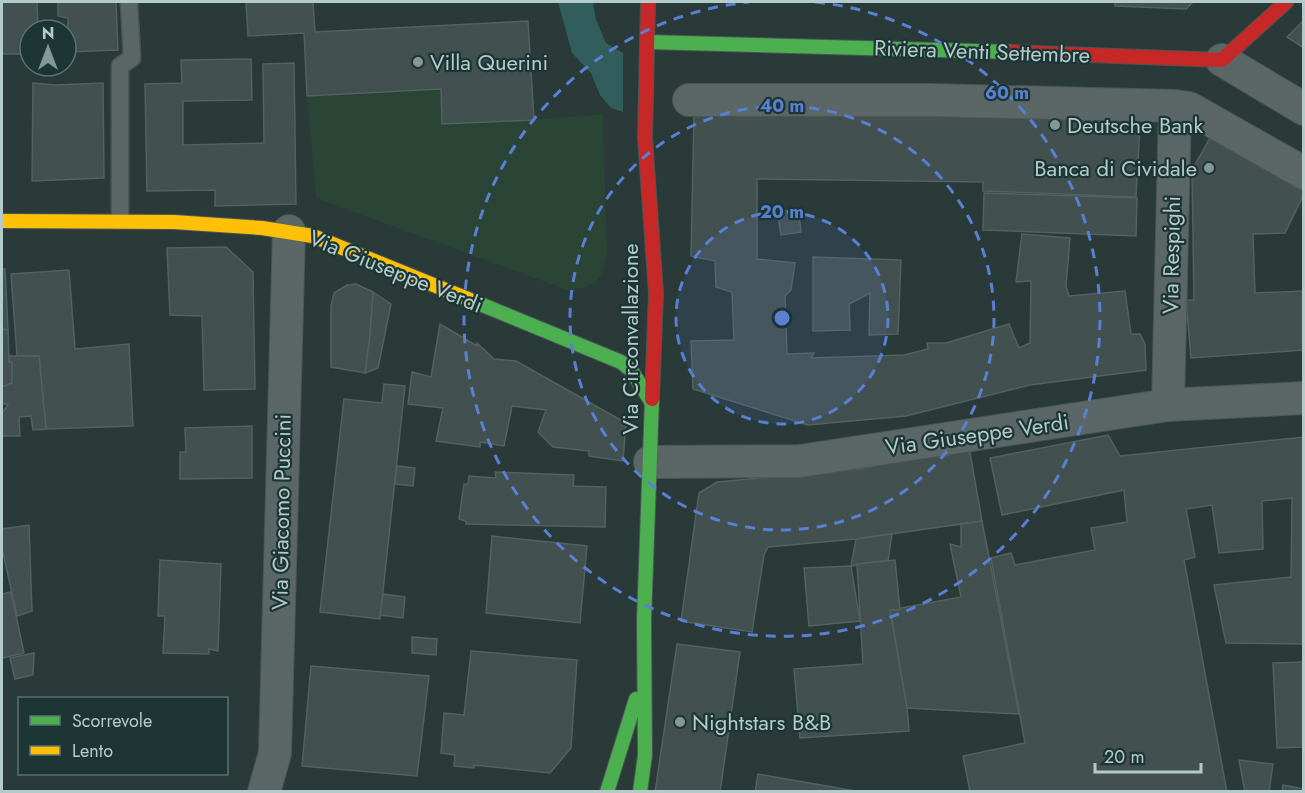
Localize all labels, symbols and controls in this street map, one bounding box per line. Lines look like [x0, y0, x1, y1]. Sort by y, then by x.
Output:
north arrow [18, 18, 78, 78]
text: N [42, 22, 54, 45]
street label: Riviera Venti Settembre [873, 31, 1091, 71]
place label: Villa Querini [430, 46, 548, 78]
marker: Villa Querini [411, 55, 425, 69]
text: 60 m [985, 80, 1029, 106]
text: 40 m [760, 93, 804, 119]
place label: Deutsche Bank [1067, 109, 1203, 141]
marker: Deutsche Bank [1048, 118, 1062, 132]
place label: Banca di Cividale [1034, 152, 1197, 184]
marker: Banca di Cividale [1202, 161, 1216, 175]
street label: Via Respighi [1154, 196, 1188, 314]
text: 20 m [760, 199, 804, 225]
street label: Via Giuseppe Verdi [304, 222, 488, 320]
street label: Via Circonvallazione [614, 243, 646, 435]
centre of rings [772, 308, 792, 328]
street label: Via Giuseppe Verdi [883, 405, 1071, 463]
street label: Via Giacomo Puccini [263, 414, 299, 610]
legend [18, 697, 228, 775]
place label: Nightstars B&B [692, 706, 831, 738]
text: Scorrevole [72, 708, 152, 734]
marker: Nightstars B&B [673, 715, 687, 729]
scale bar [1095, 736, 1202, 774]
text: Lento [72, 738, 113, 764]
text: 20 m [1104, 744, 1144, 770]

